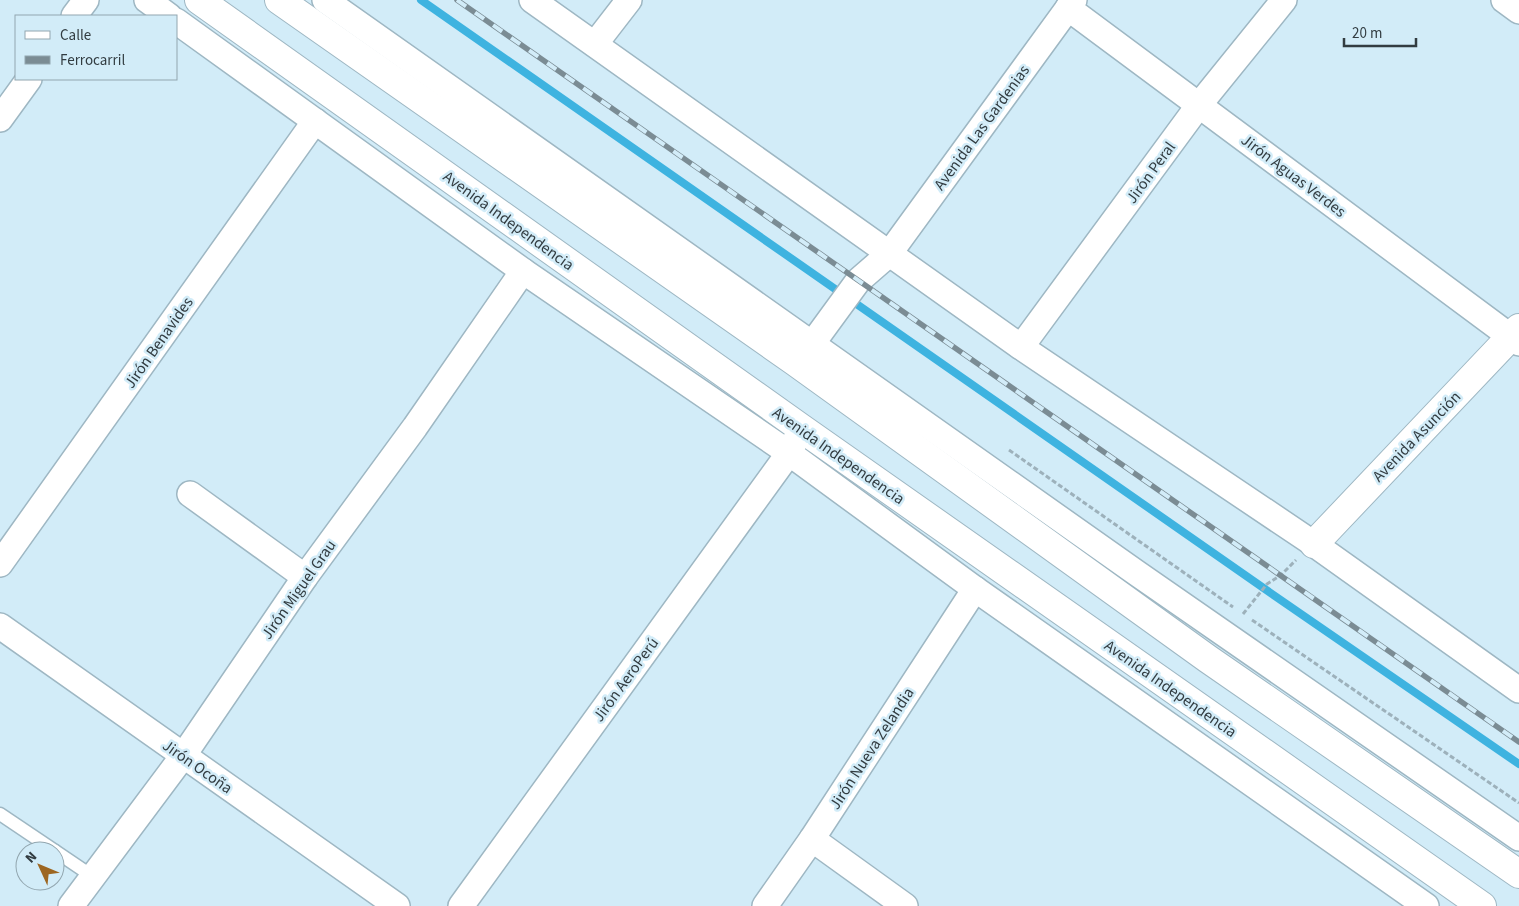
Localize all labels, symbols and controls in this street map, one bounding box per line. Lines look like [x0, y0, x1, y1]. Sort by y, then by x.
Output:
legend [15, 15, 178, 80]
scale bar [1344, 15, 1416, 47]
text: 20 m [1352, 23, 1382, 44]
text: Calle [60, 25, 91, 46]
text: Ferrocarril [60, 50, 125, 71]
street label: Avenida Las Gardenias [929, 60, 1035, 195]
street label: Jirón Aguas Verdes [1237, 129, 1351, 223]
street label: Jirón Peral [1121, 137, 1181, 208]
street label: Avenida Independencia [438, 166, 578, 276]
street label: Jirón Benavides [119, 292, 199, 393]
street label: Avenida Asunción [1368, 386, 1466, 487]
street label: Avenida Independencia [768, 402, 909, 510]
street label: Jirón Miguel Grau [256, 535, 341, 644]
street label: Jirón AeroPerú [588, 633, 664, 726]
street label: Avenida Independencia [1100, 635, 1241, 743]
street label: Jirón Nueva Zelandia [824, 683, 919, 814]
street label: Jirón Ocoña [158, 735, 237, 799]
north arrow [15, 841, 65, 891]
text: N [21, 847, 42, 868]

